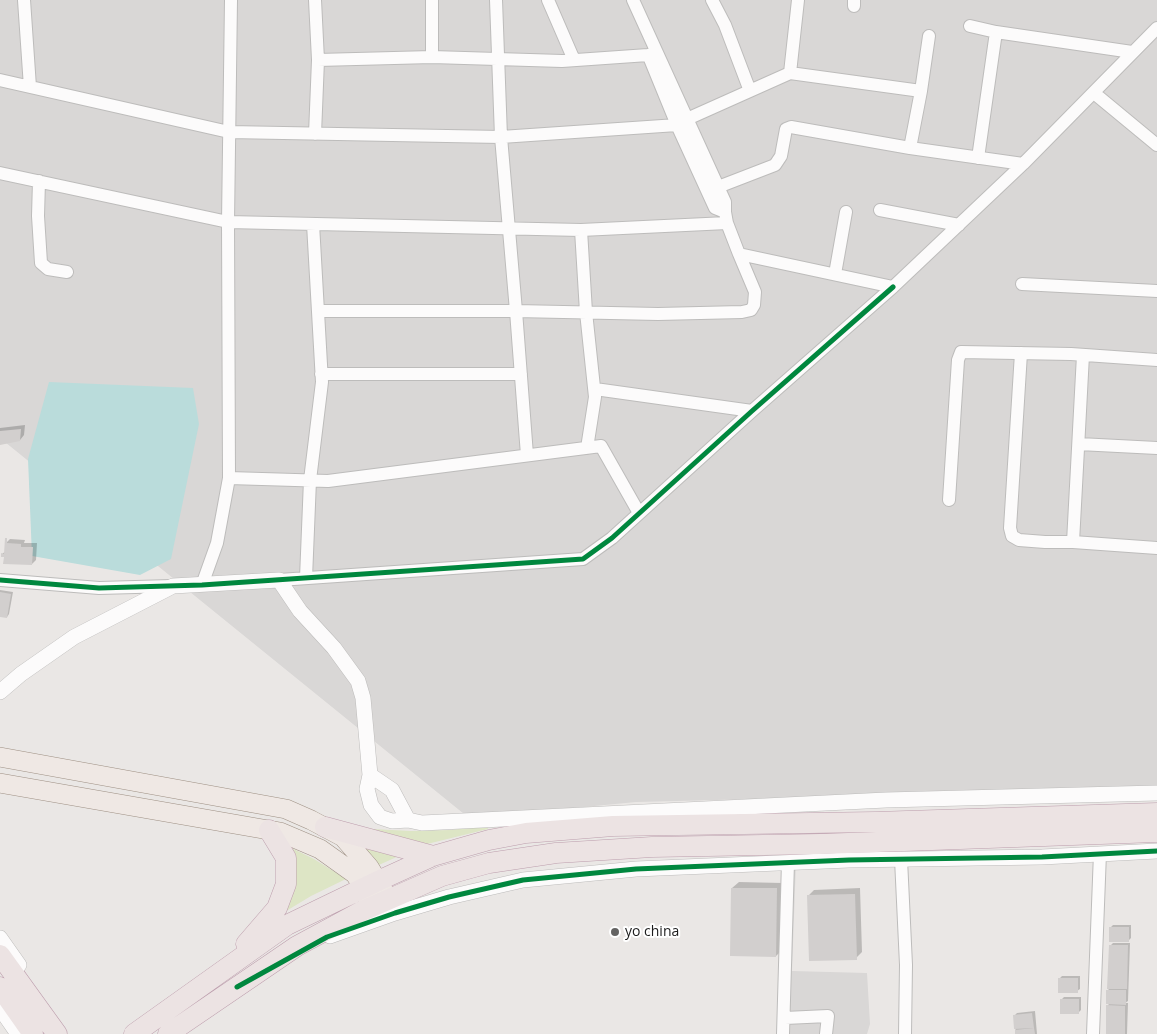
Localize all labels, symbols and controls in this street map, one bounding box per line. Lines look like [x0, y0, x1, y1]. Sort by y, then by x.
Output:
place label: yo china [625, 924, 679, 940]
marker: yo china [609, 926, 621, 938]

